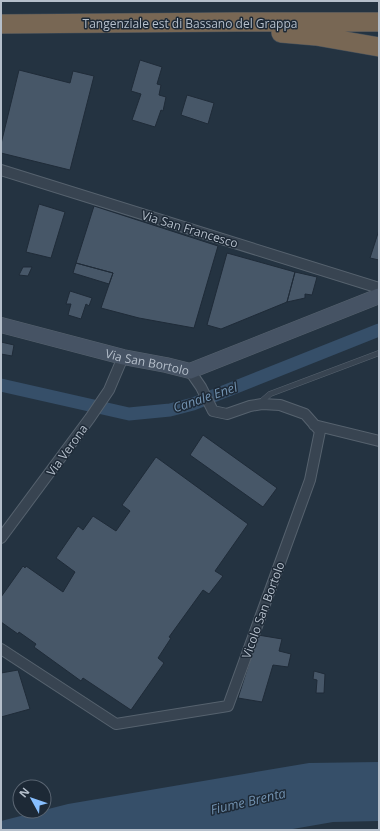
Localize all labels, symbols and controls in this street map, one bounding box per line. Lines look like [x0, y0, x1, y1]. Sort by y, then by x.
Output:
street label: Tangenziale est di Bassano del Grappa [83, 15, 297, 32]
street label: Via San Francesco [140, 206, 240, 252]
street label: Via San Bortolo [104, 344, 191, 379]
water label: Canale Enel [170, 377, 240, 416]
street label: Via Verona [42, 421, 92, 479]
street label: Vicolo San Bortolo [238, 559, 288, 661]
north arrow [12, 779, 52, 819]
water label: Fiume Brenta [209, 783, 288, 818]
text: N [15, 784, 33, 801]

